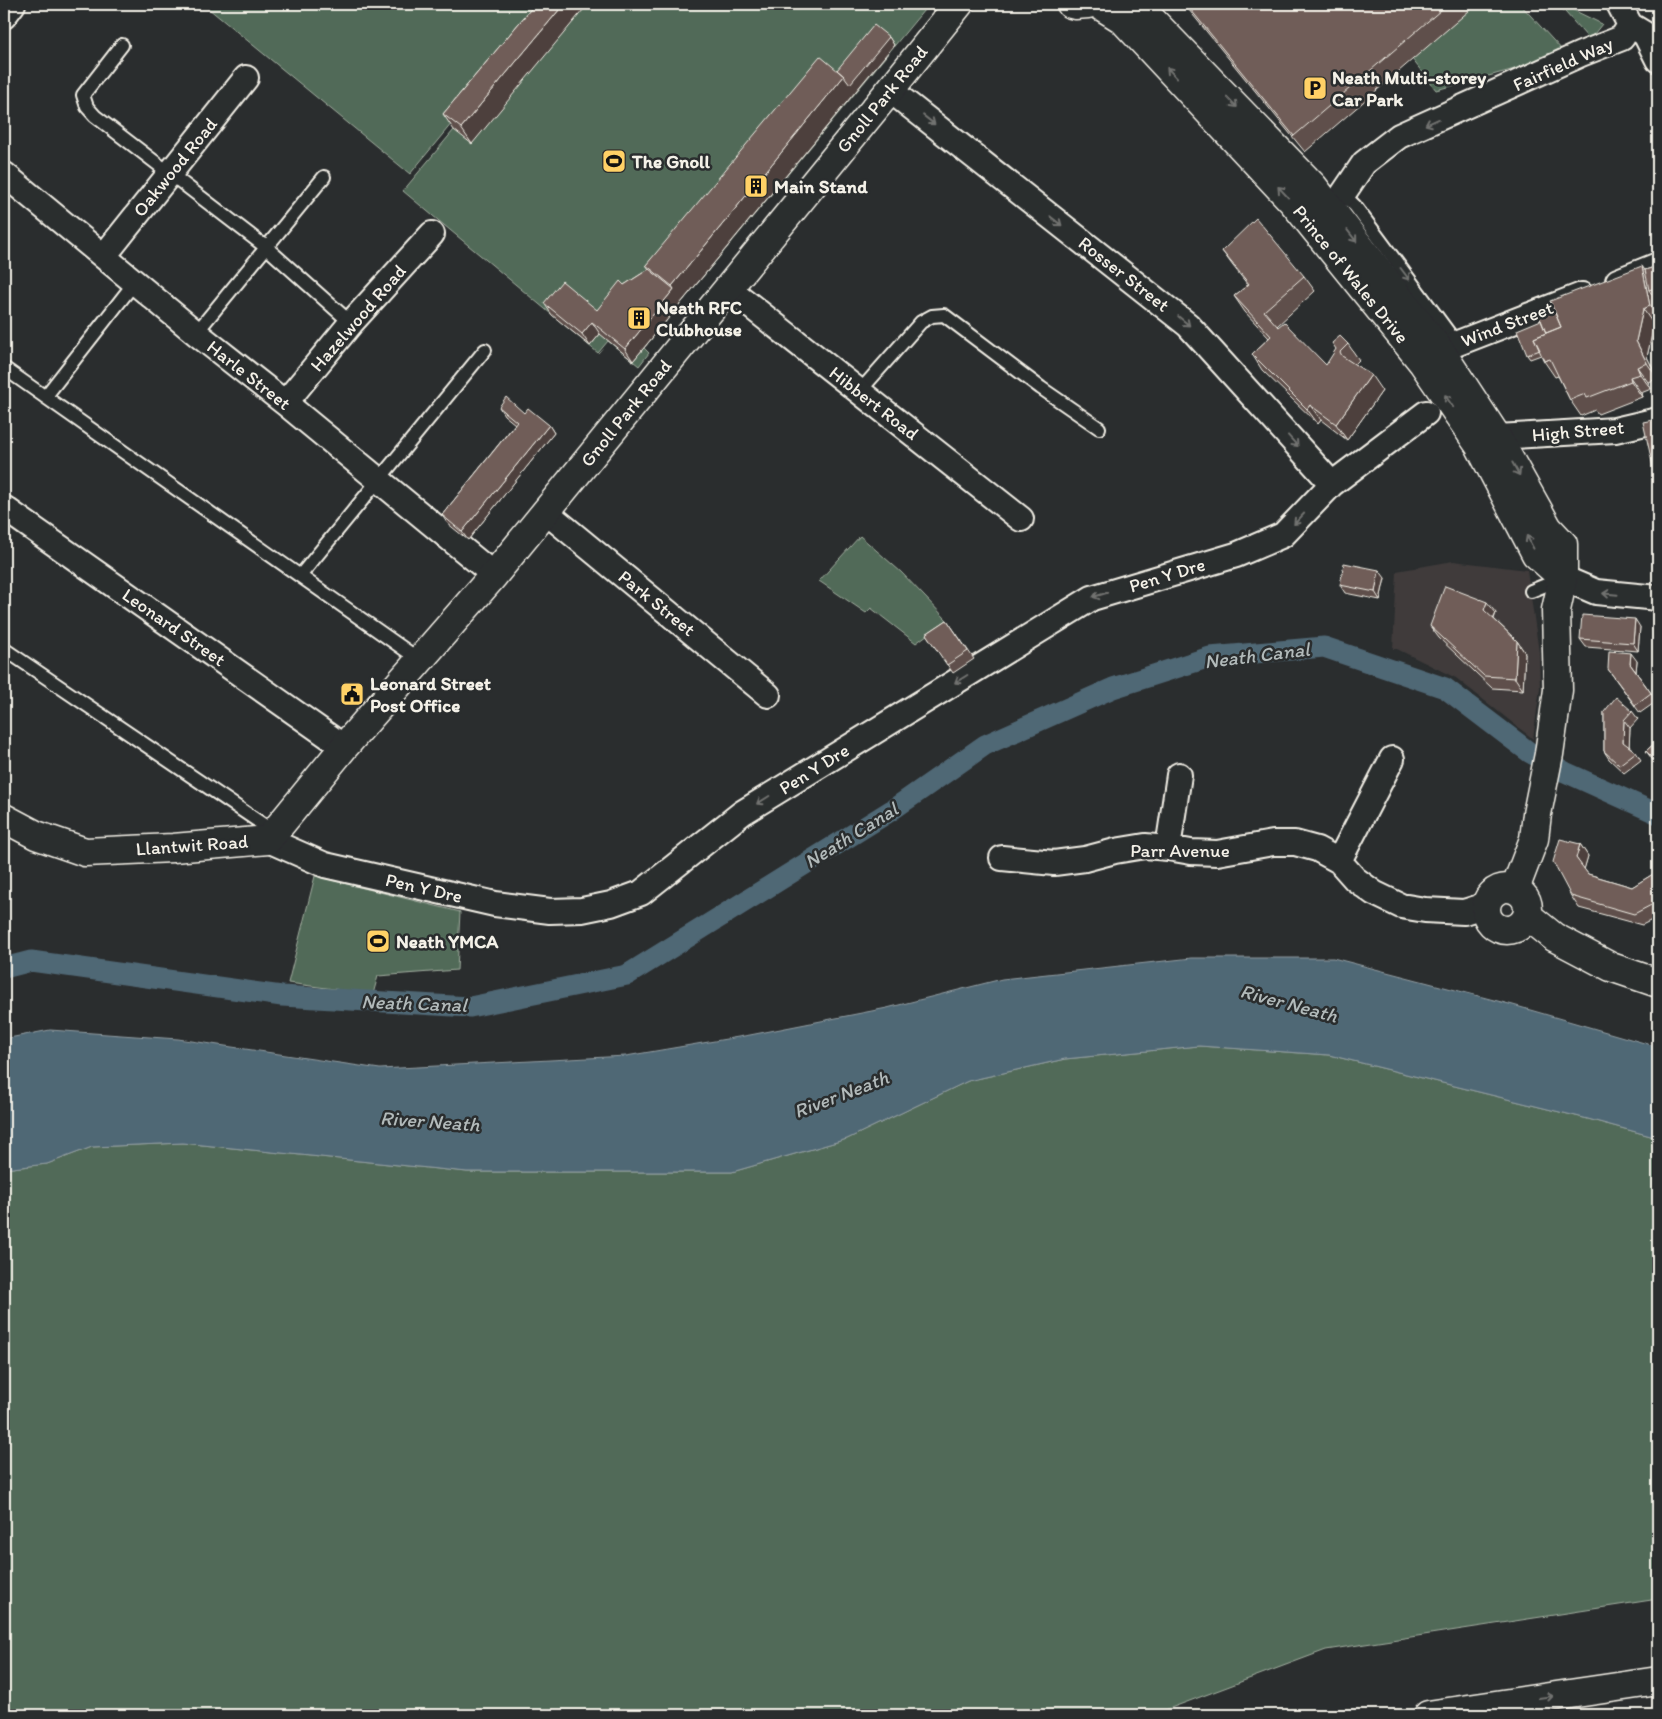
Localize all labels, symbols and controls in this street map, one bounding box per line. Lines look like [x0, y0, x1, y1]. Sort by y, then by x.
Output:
street label: Fairfield Way [1510, 32, 1617, 96]
street label: Gnoll Park Road [832, 40, 933, 157]
place label: Neath Multi-storey Car Park [1332, 66, 1486, 111]
one-way arrow [1167, 67, 1178, 80]
parking icon: Neath Multi-storey Car Park [1302, 75, 1328, 101]
one-way arrow [1226, 96, 1238, 109]
street label: Oakwood Road [128, 112, 222, 221]
one-way arrow [922, 115, 935, 126]
one-way arrow [1425, 118, 1440, 128]
sports icon: The Gnoll [601, 148, 627, 174]
place label: The Gnoll [631, 150, 710, 173]
building icon: Main Stand [743, 173, 769, 199]
place label: Main Stand [774, 175, 868, 198]
one-way arrow [1277, 186, 1289, 198]
street label: Prince of Wales Drive [1288, 200, 1414, 348]
one-way arrow [1049, 215, 1062, 226]
one-way arrow [1346, 229, 1357, 242]
street label: Rosser Street [1074, 231, 1174, 317]
street label: Hazelwood Road [305, 260, 411, 376]
one-way arrow [1400, 267, 1410, 281]
place label: Neath RFC Clubhouse [656, 296, 742, 341]
street label: Wind Street [1458, 296, 1556, 352]
building icon: Neath RFC Clubhouse [626, 305, 652, 331]
one-way arrow [1177, 316, 1190, 327]
street label: Harle Street [203, 335, 295, 415]
street label: Gnoll Park Road [576, 354, 677, 471]
street label: Hibbert Road [825, 361, 923, 445]
one-way arrow [1444, 395, 1454, 409]
street label: High Street [1531, 416, 1625, 446]
one-way arrow [1288, 435, 1299, 448]
one-way arrow [1511, 461, 1521, 476]
one-way arrow [1293, 513, 1305, 526]
one-way arrow [1525, 535, 1535, 550]
street label: Pen Y Dre [1126, 553, 1208, 597]
street label: Park Street [614, 565, 700, 641]
street label: Leonard Street [118, 583, 230, 671]
one-way arrow [1602, 589, 1618, 598]
one-way arrow [1093, 591, 1109, 601]
water label: Neath Canal [1203, 636, 1312, 673]
place label: Leonard Street Post Office [370, 672, 491, 717]
one-way arrow [955, 674, 969, 684]
public building icon: Leonard Street Post Office [339, 681, 365, 707]
street label: Pen Y Dre [775, 739, 853, 799]
one-way arrow [756, 796, 770, 806]
water label: Neath Canal [800, 796, 903, 873]
street label: Llantwit Road [135, 830, 250, 860]
street label: Parr Avenue [1130, 839, 1230, 862]
street label: Pen Y Dre [383, 868, 465, 908]
sports icon: Neath YMCA [365, 928, 391, 954]
place label: Neath YMCA [396, 930, 499, 953]
water label: River Neath [1238, 978, 1341, 1028]
water label: Neath Canal [361, 989, 469, 1017]
water label: River Neath [790, 1065, 892, 1123]
water label: River Neath [379, 1106, 481, 1136]
one-way arrow [1537, 1692, 1553, 1702]

